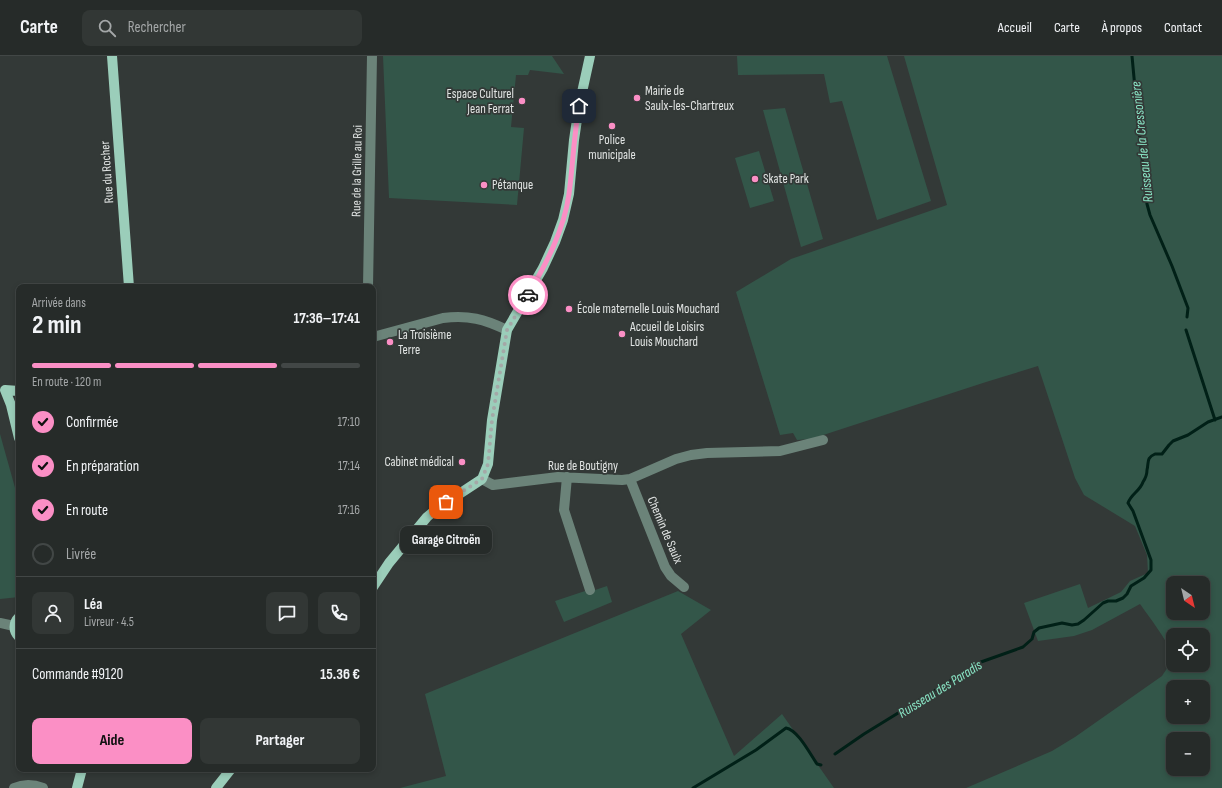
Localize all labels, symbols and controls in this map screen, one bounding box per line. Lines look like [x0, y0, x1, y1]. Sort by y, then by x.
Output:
search box [82, 10, 362, 46]
text: Carte [20, 16, 58, 39]
icon: search [96, 17, 118, 39]
text: Rechercher [128, 18, 186, 37]
text: Accueil [998, 19, 1032, 36]
text: Carte [1054, 19, 1080, 36]
text: À propos [1102, 19, 1142, 36]
text: Contact [1164, 19, 1202, 36]
water label: Ruisseau de la Cressonière [1127, 80, 1157, 203]
place label: Mairie de Saulx-les-Chartreux [645, 83, 734, 114]
place label: Espace Culturel Jean Ferrat [446, 86, 514, 117]
pin [562, 89, 596, 123]
marker: Mairie de Saulx-les-Chartreux [632, 93, 642, 103]
icon: home [568, 95, 590, 117]
marker: Espace Culturel Jean Ferrat [517, 96, 527, 106]
marker: Police municipale [607, 121, 617, 131]
street label: Rue de la Grille au Roi [348, 125, 366, 217]
place label: Police municipale [588, 132, 636, 163]
street label: Rue du Rocher [97, 140, 117, 204]
place label: Skate Park [763, 171, 809, 187]
marker: Skate Park [750, 174, 760, 184]
place label: Pétanque [492, 177, 533, 193]
marker: Pétanque [479, 180, 489, 190]
courier [508, 275, 548, 315]
icon: car [517, 284, 539, 306]
text: Arrivée dans [32, 295, 86, 311]
place label: École maternelle Louis Mouchard [577, 301, 720, 317]
marker: École maternelle Louis Mouchard [564, 304, 574, 314]
text: 17:36–17:41 [293, 309, 360, 328]
text: 2 min [32, 310, 82, 341]
place label: Accueil de Loisirs Louis Mouchard [629, 319, 704, 350]
place label: La Troisième Terre [398, 327, 451, 358]
marker: Accueil de Loisirs Louis Mouchard [617, 329, 627, 339]
marker: La Troisième Terre [385, 337, 395, 347]
text: En route · 120 m [32, 374, 101, 390]
icon: check [32, 411, 54, 433]
text: Confirmée [66, 413, 118, 432]
text: 17:10 [338, 414, 360, 430]
place label: Cabinet médical [384, 454, 454, 470]
icon: check [32, 455, 54, 477]
text: En préparation [66, 457, 139, 476]
marker: Cabinet médical [457, 457, 467, 467]
text: 17:14 [338, 458, 360, 474]
street label: Rue de Boutigny [548, 458, 618, 474]
pin [429, 485, 463, 519]
icon: bag [435, 491, 457, 513]
street label: Chemin de Saulx [644, 494, 686, 566]
icon: check [32, 499, 54, 521]
text: En route [66, 501, 108, 520]
text: 17:16 [338, 502, 360, 518]
callout: Garage Citroën [400, 526, 492, 554]
text: Garage Citroën [412, 532, 480, 548]
text: Livrée [66, 545, 96, 564]
north arrow [1166, 576, 1210, 620]
map controls [1166, 576, 1210, 776]
button: person [32, 592, 74, 634]
button: chat [266, 592, 308, 634]
button: phone [318, 592, 360, 634]
text: Léa [84, 595, 102, 614]
text: Livreur · 4.5 [84, 614, 134, 630]
button: locate [1166, 628, 1210, 672]
water label: Ruisseau des Paradis [895, 656, 985, 722]
text: Commande #9120 [32, 665, 123, 684]
text: 15.36 € [320, 665, 360, 684]
button: + [1166, 680, 1210, 724]
button: Aide [32, 718, 192, 764]
button: Partager [200, 718, 360, 764]
button: − [1166, 732, 1210, 776]

